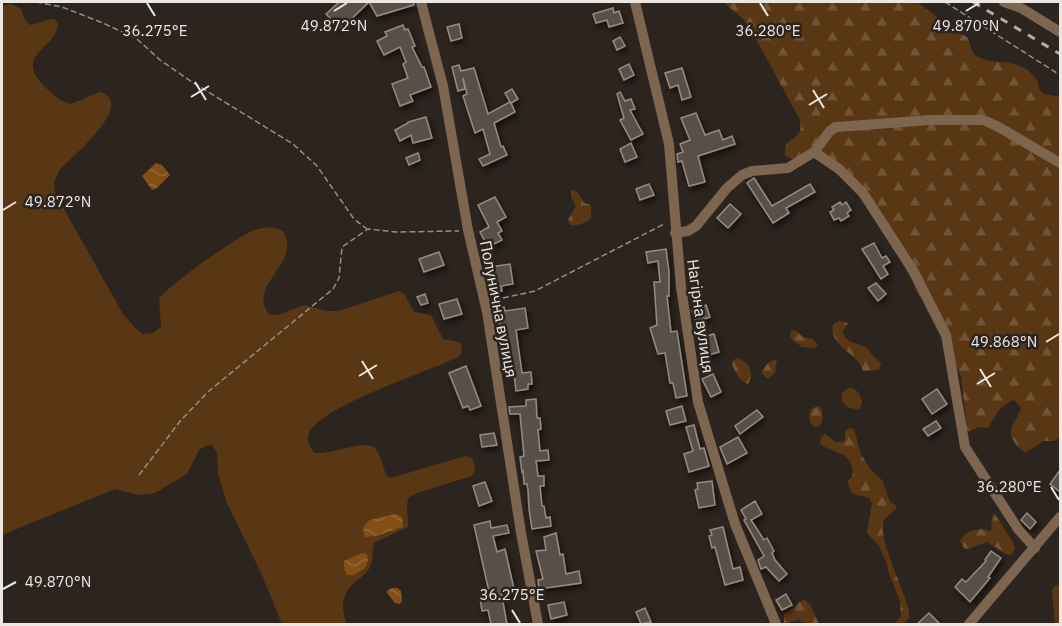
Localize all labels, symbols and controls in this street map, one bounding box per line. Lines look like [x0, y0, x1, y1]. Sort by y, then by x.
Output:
text: 49.872°N [301, 16, 367, 35]
text: 49.870°N [933, 16, 999, 35]
text: 36.275°E [123, 21, 187, 40]
text: 36.280°E [736, 21, 800, 40]
text: 49.872°N [25, 192, 91, 211]
street label: Полунична вулиця [476, 239, 522, 379]
street label: Нагірна вулиця [683, 258, 719, 374]
text: 49.868°N [971, 332, 1037, 351]
text: 36.280°E [977, 477, 1041, 496]
text: 49.870°N [25, 572, 91, 591]
text: 36.275°E [480, 585, 544, 604]

